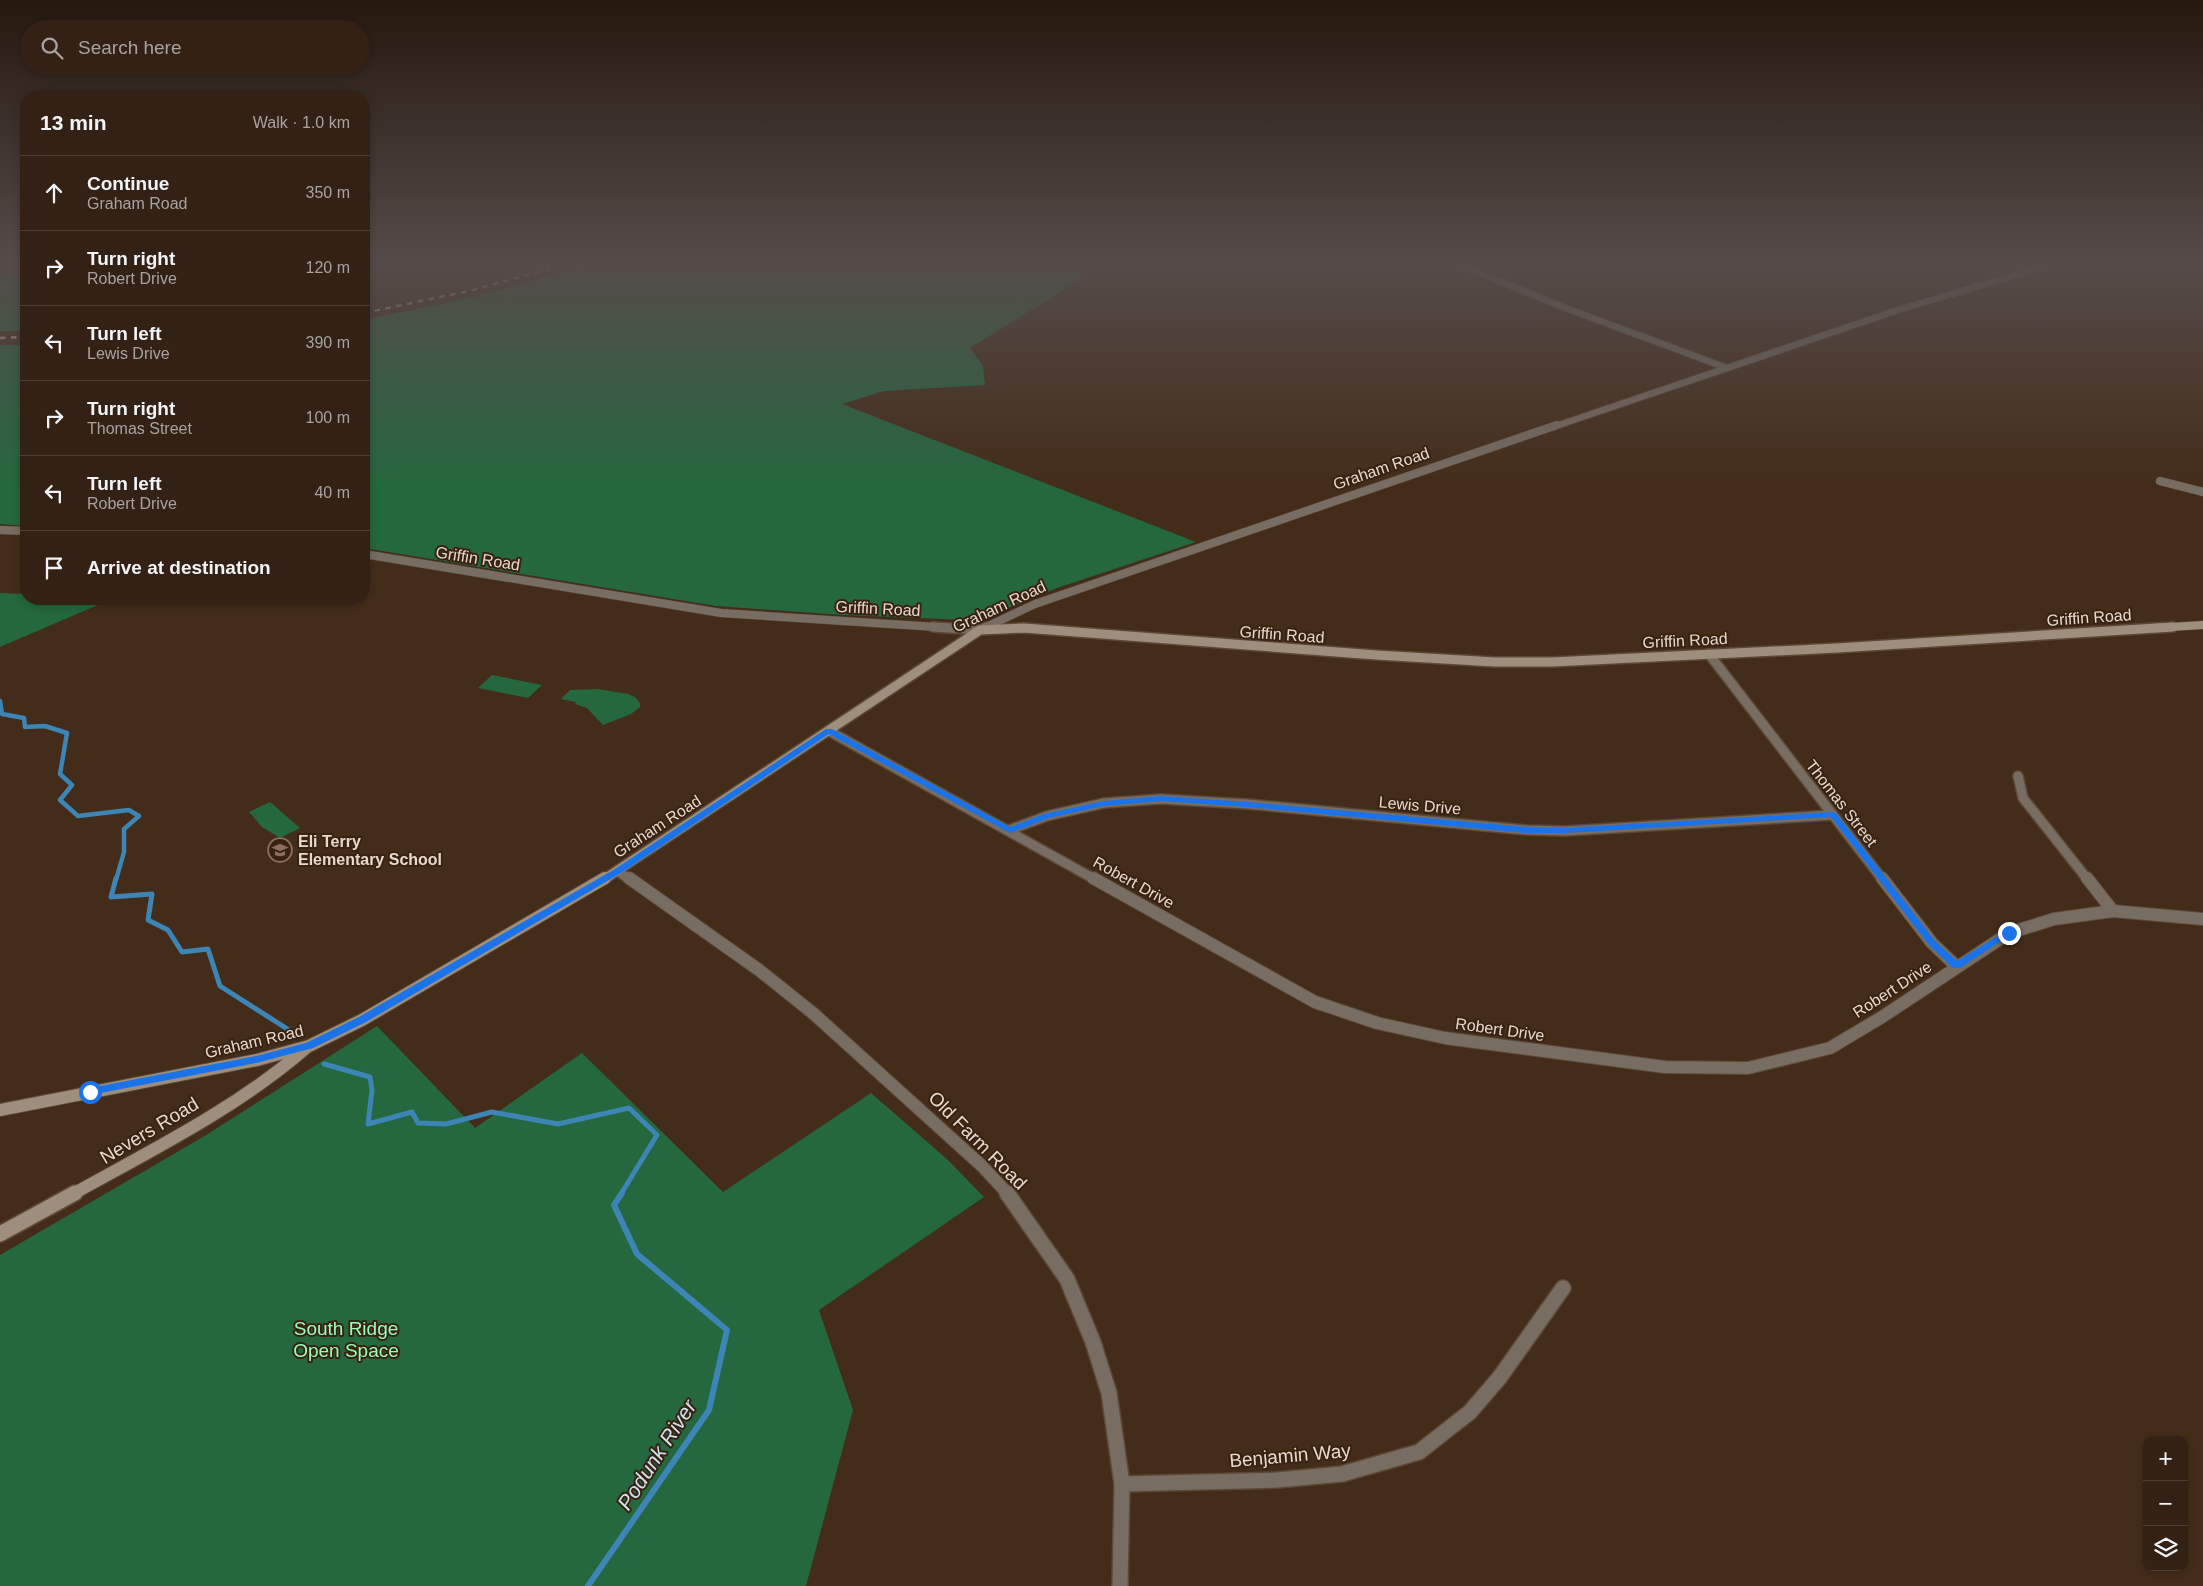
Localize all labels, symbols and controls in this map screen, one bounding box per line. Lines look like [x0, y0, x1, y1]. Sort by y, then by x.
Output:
search box [20, 20, 370, 75]
icon: search [38, 34, 66, 62]
text: Search here [78, 37, 182, 58]
text: 13 min [40, 111, 107, 134]
text: Walk · 1.0 km [253, 114, 350, 131]
text: Continue [87, 173, 169, 194]
icon: ahead [40, 179, 68, 207]
text: 350 m [306, 184, 350, 201]
text: Graham Road [87, 195, 188, 212]
text: Turn right [87, 248, 175, 269]
icon: right [40, 254, 68, 282]
text: 120 m [306, 259, 350, 276]
text: Robert Drive [87, 270, 177, 287]
text: Turn left [87, 323, 162, 344]
icon: left [40, 329, 68, 357]
text: 390 m [306, 334, 350, 351]
text: Lewis Drive [87, 345, 170, 362]
text: Turn right [87, 398, 175, 419]
icon: right [40, 404, 68, 432]
text: 100 m [306, 409, 350, 426]
text: Thomas Street [87, 420, 192, 437]
street label: Graham Road [1331, 444, 1431, 493]
text: Turn left [87, 473, 162, 494]
icon: left [40, 479, 68, 507]
text: 40 m [314, 484, 350, 501]
text: Robert Drive [87, 495, 177, 512]
street label: Griffin Road [435, 543, 521, 574]
icon: arrive [40, 554, 68, 582]
text: Arrive at destination [87, 557, 271, 578]
street label: Graham Road [950, 578, 1048, 635]
street label: Griffin Road [835, 598, 921, 619]
street label: Griffin Road [2046, 606, 2132, 629]
street label: Griffin Road [1239, 623, 1325, 646]
street label: Griffin Road [1642, 630, 1728, 651]
street label: Thomas Street [1803, 757, 1881, 850]
street label: Graham Road [610, 792, 704, 861]
street label: Lewis Drive [1378, 793, 1462, 818]
place label: Eli Terry Elementary School [298, 833, 442, 868]
school or university icon: Eli Terry Elementary School [267, 837, 293, 863]
street label: Robert Drive [1090, 853, 1177, 912]
route end [1998, 922, 2021, 945]
street label: Robert Drive [1850, 958, 1935, 1021]
street label: Robert Drive [1454, 1015, 1546, 1044]
street label: Graham Road [203, 1022, 305, 1061]
route start [79, 1081, 102, 1104]
street label: Old Farm Road [924, 1087, 1031, 1194]
street label: Nevers Road [96, 1093, 202, 1168]
park label: South Ridge Open Space [293, 1318, 399, 1361]
water label: Podunk River [613, 1395, 701, 1514]
map controls [2143, 1436, 2188, 1571]
button: + [2143, 1436, 2188, 1481]
street label: Benjamin Way [1228, 1440, 1352, 1471]
button: − [2143, 1481, 2188, 1526]
button: layers [2143, 1526, 2188, 1571]

